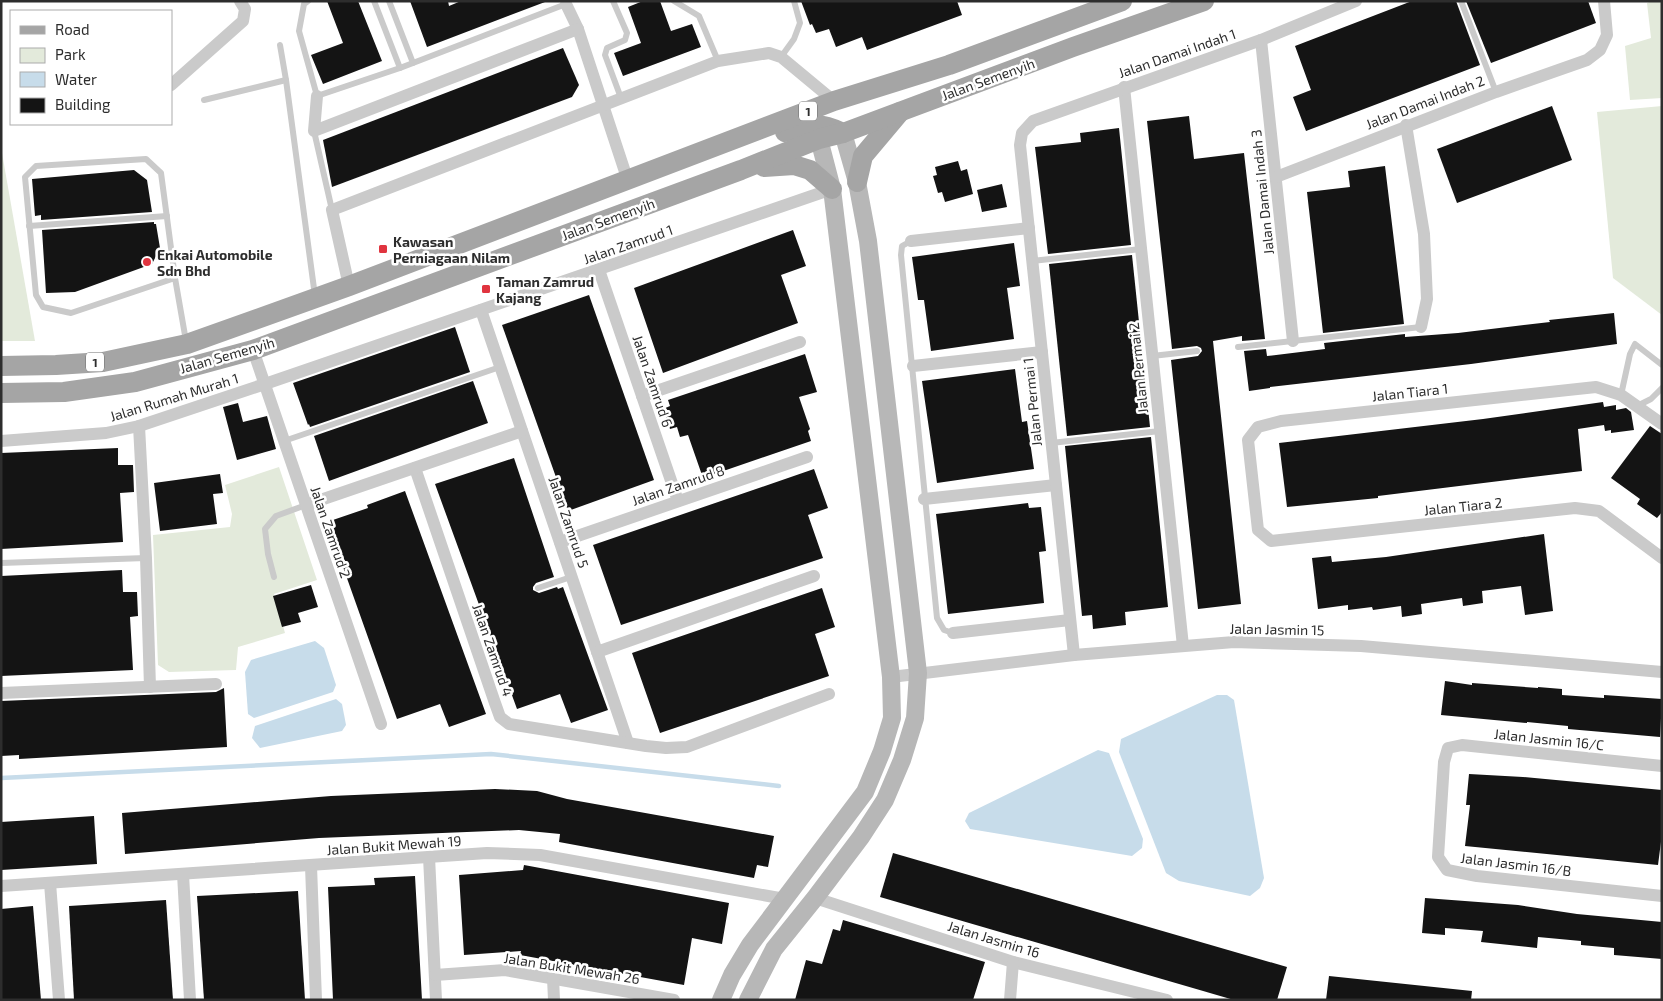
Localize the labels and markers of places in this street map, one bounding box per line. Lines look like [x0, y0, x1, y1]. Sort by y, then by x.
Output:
place label: Kawasan Perniagaan Nilam [393, 233, 510, 266]
marker: Kawasan Perniagaan Nilam [377, 243, 389, 255]
place label: Enkai Automobile Sdn Bhd [157, 246, 273, 279]
marker: Enkai Automobile Sdn Bhd [141, 256, 153, 268]
place label: Taman Zamrud Kajang [496, 273, 594, 306]
marker: Taman Zamrud Kajang [480, 283, 492, 295]

